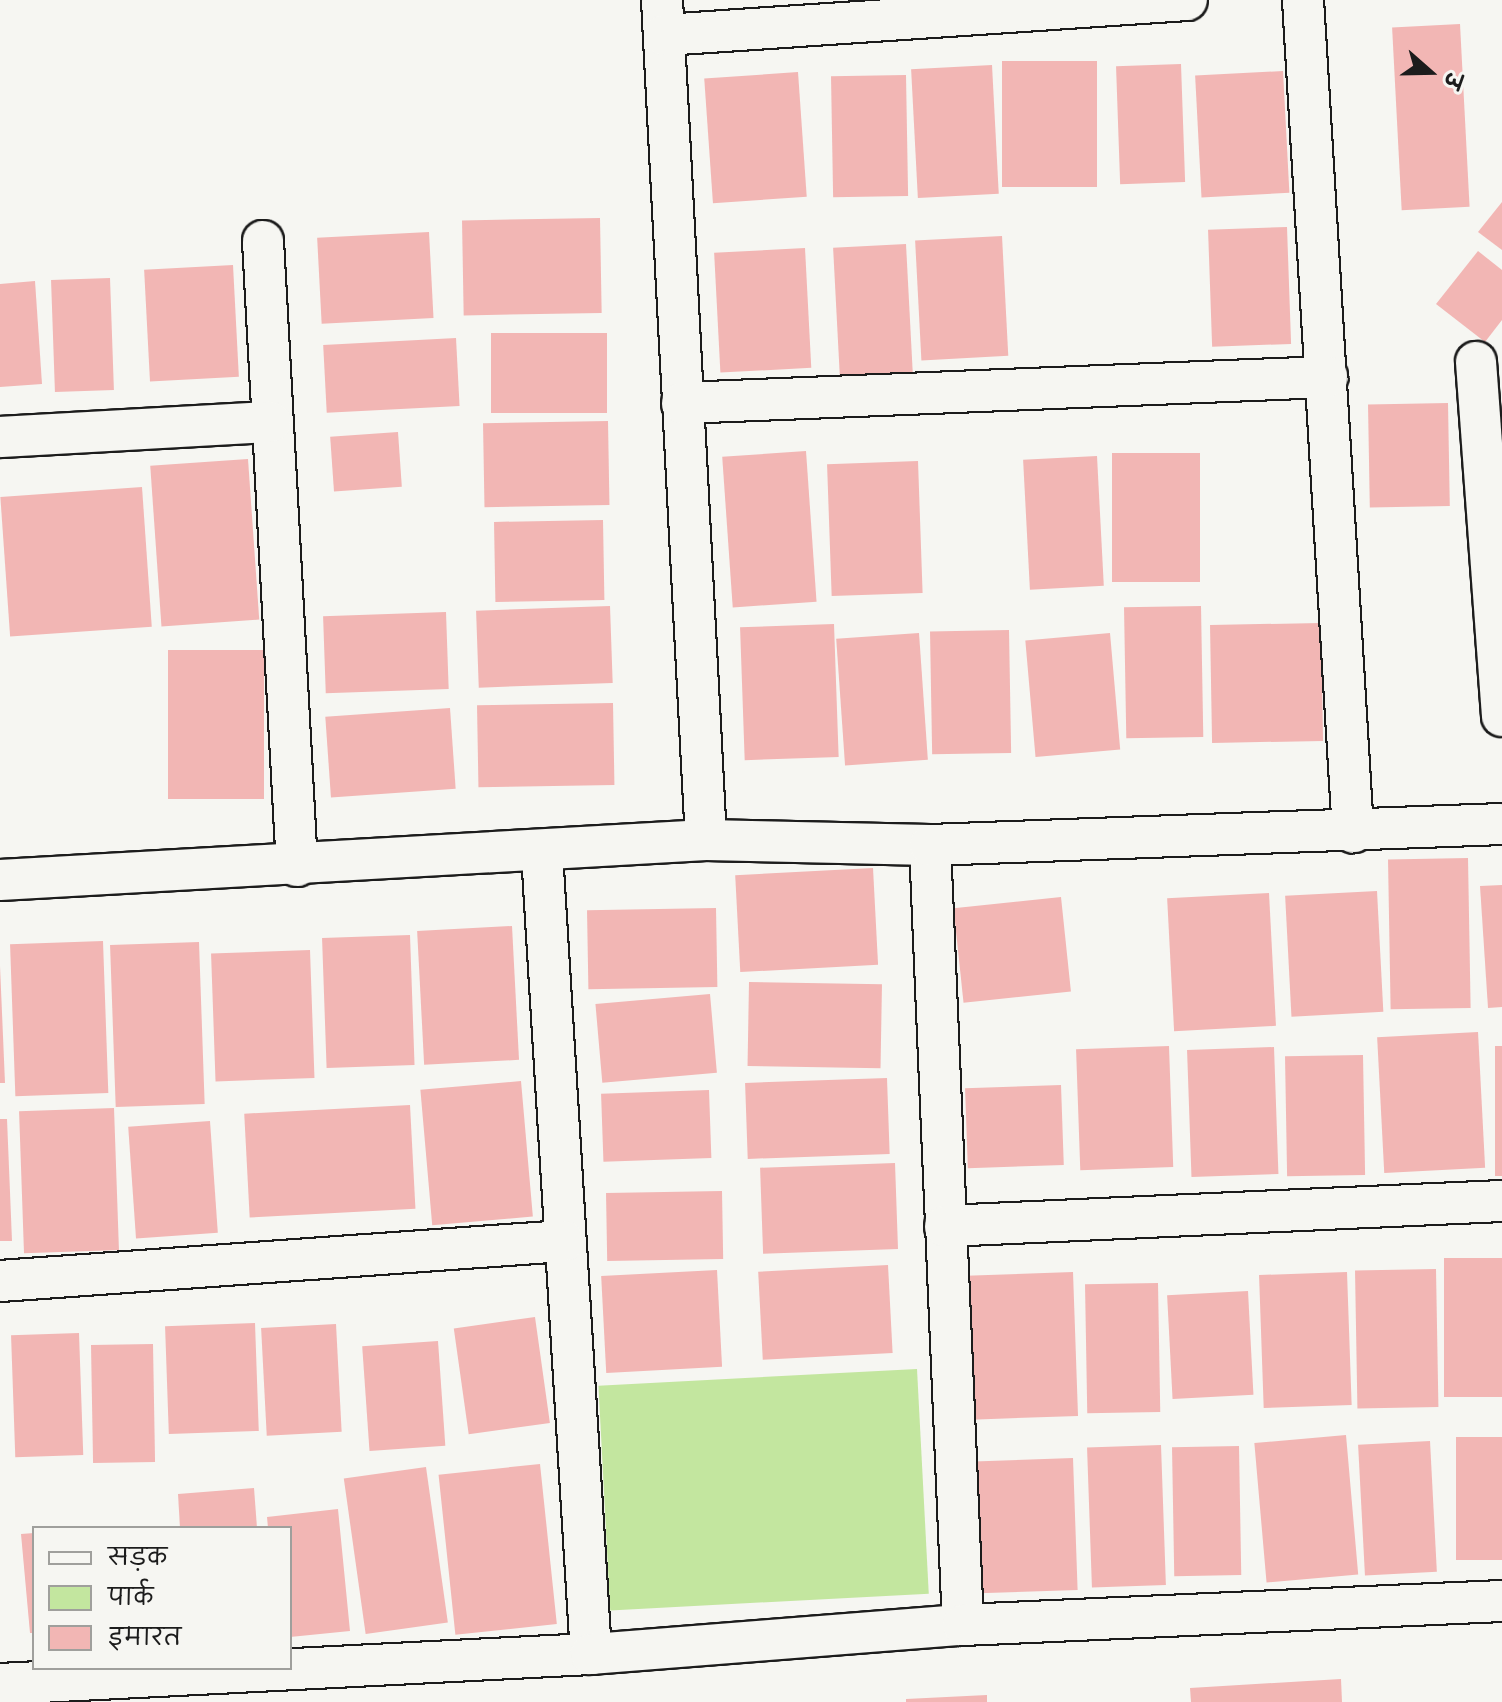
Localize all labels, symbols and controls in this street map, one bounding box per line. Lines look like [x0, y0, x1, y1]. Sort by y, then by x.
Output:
north arrow [1390, 32, 1470, 112]
text: उ [1437, 69, 1468, 92]
legend [32, 1526, 292, 1670]
text: सड़क [108, 1542, 167, 1572]
text: पार्क [108, 1582, 153, 1612]
text: इमारत [108, 1622, 181, 1652]

